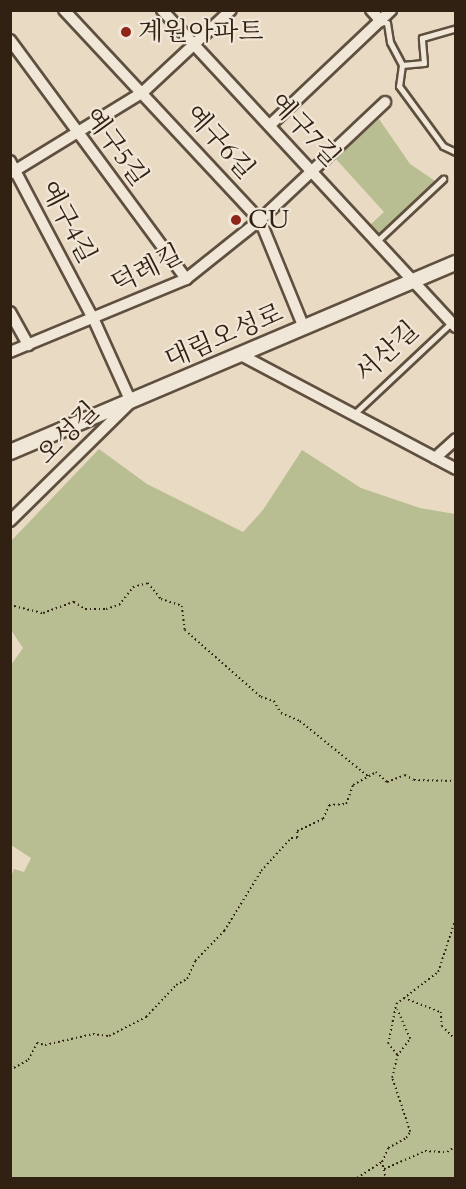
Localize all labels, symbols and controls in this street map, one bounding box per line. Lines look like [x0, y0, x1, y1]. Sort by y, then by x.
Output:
place label: 계원아파트 [138, 16, 264, 48]
marker: 계원아파트 [119, 25, 133, 39]
street label: 예구7길 [263, 87, 347, 173]
street label: 예구6길 [179, 99, 261, 185]
street label: 예구5길 [77, 102, 155, 192]
street label: 예구4길 [33, 176, 103, 268]
place label: CU [248, 204, 289, 236]
marker: CU [229, 213, 243, 227]
street label: 덕례길 [106, 238, 188, 300]
street label: 대림오성로 [160, 297, 288, 375]
street label: 서산길 [349, 315, 425, 389]
street label: 오성길 [30, 395, 106, 471]

